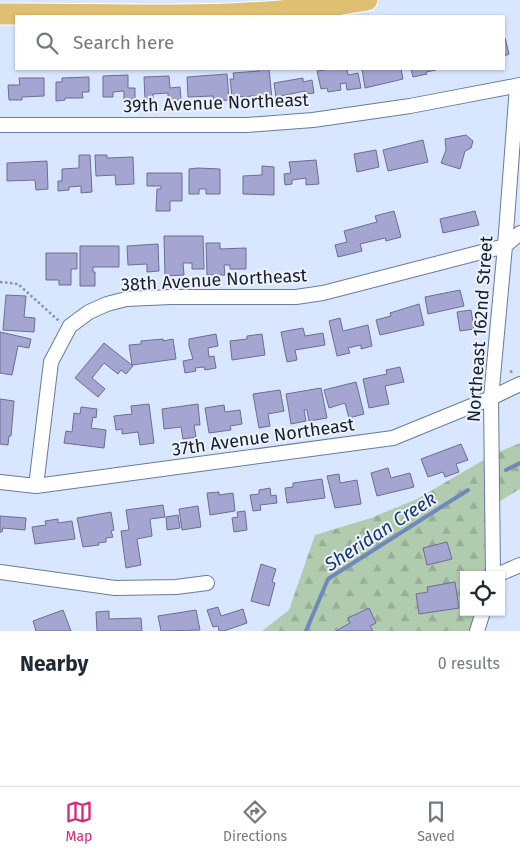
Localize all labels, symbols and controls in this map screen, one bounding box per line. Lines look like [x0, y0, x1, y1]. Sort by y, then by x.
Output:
search box [15, 15, 505, 70]
icon: search [33, 29, 61, 57]
text: Search here [73, 31, 174, 54]
street label: 39th Avenue Northeast [123, 89, 310, 117]
street label: Northeast 162nd Street [463, 235, 498, 423]
street label: 38th Avenue Northeast [120, 264, 308, 296]
street label: 37th Avenue Northeast [170, 413, 356, 461]
water label: Sheridan Creek [319, 487, 440, 577]
map controls [460, 571, 505, 616]
button: locate [460, 571, 505, 616]
text: Nearby [20, 651, 88, 677]
text: 0 results [438, 654, 500, 673]
tab: Map [65, 798, 93, 845]
tab: Directions [223, 798, 287, 845]
tab: Saved [417, 798, 455, 845]

